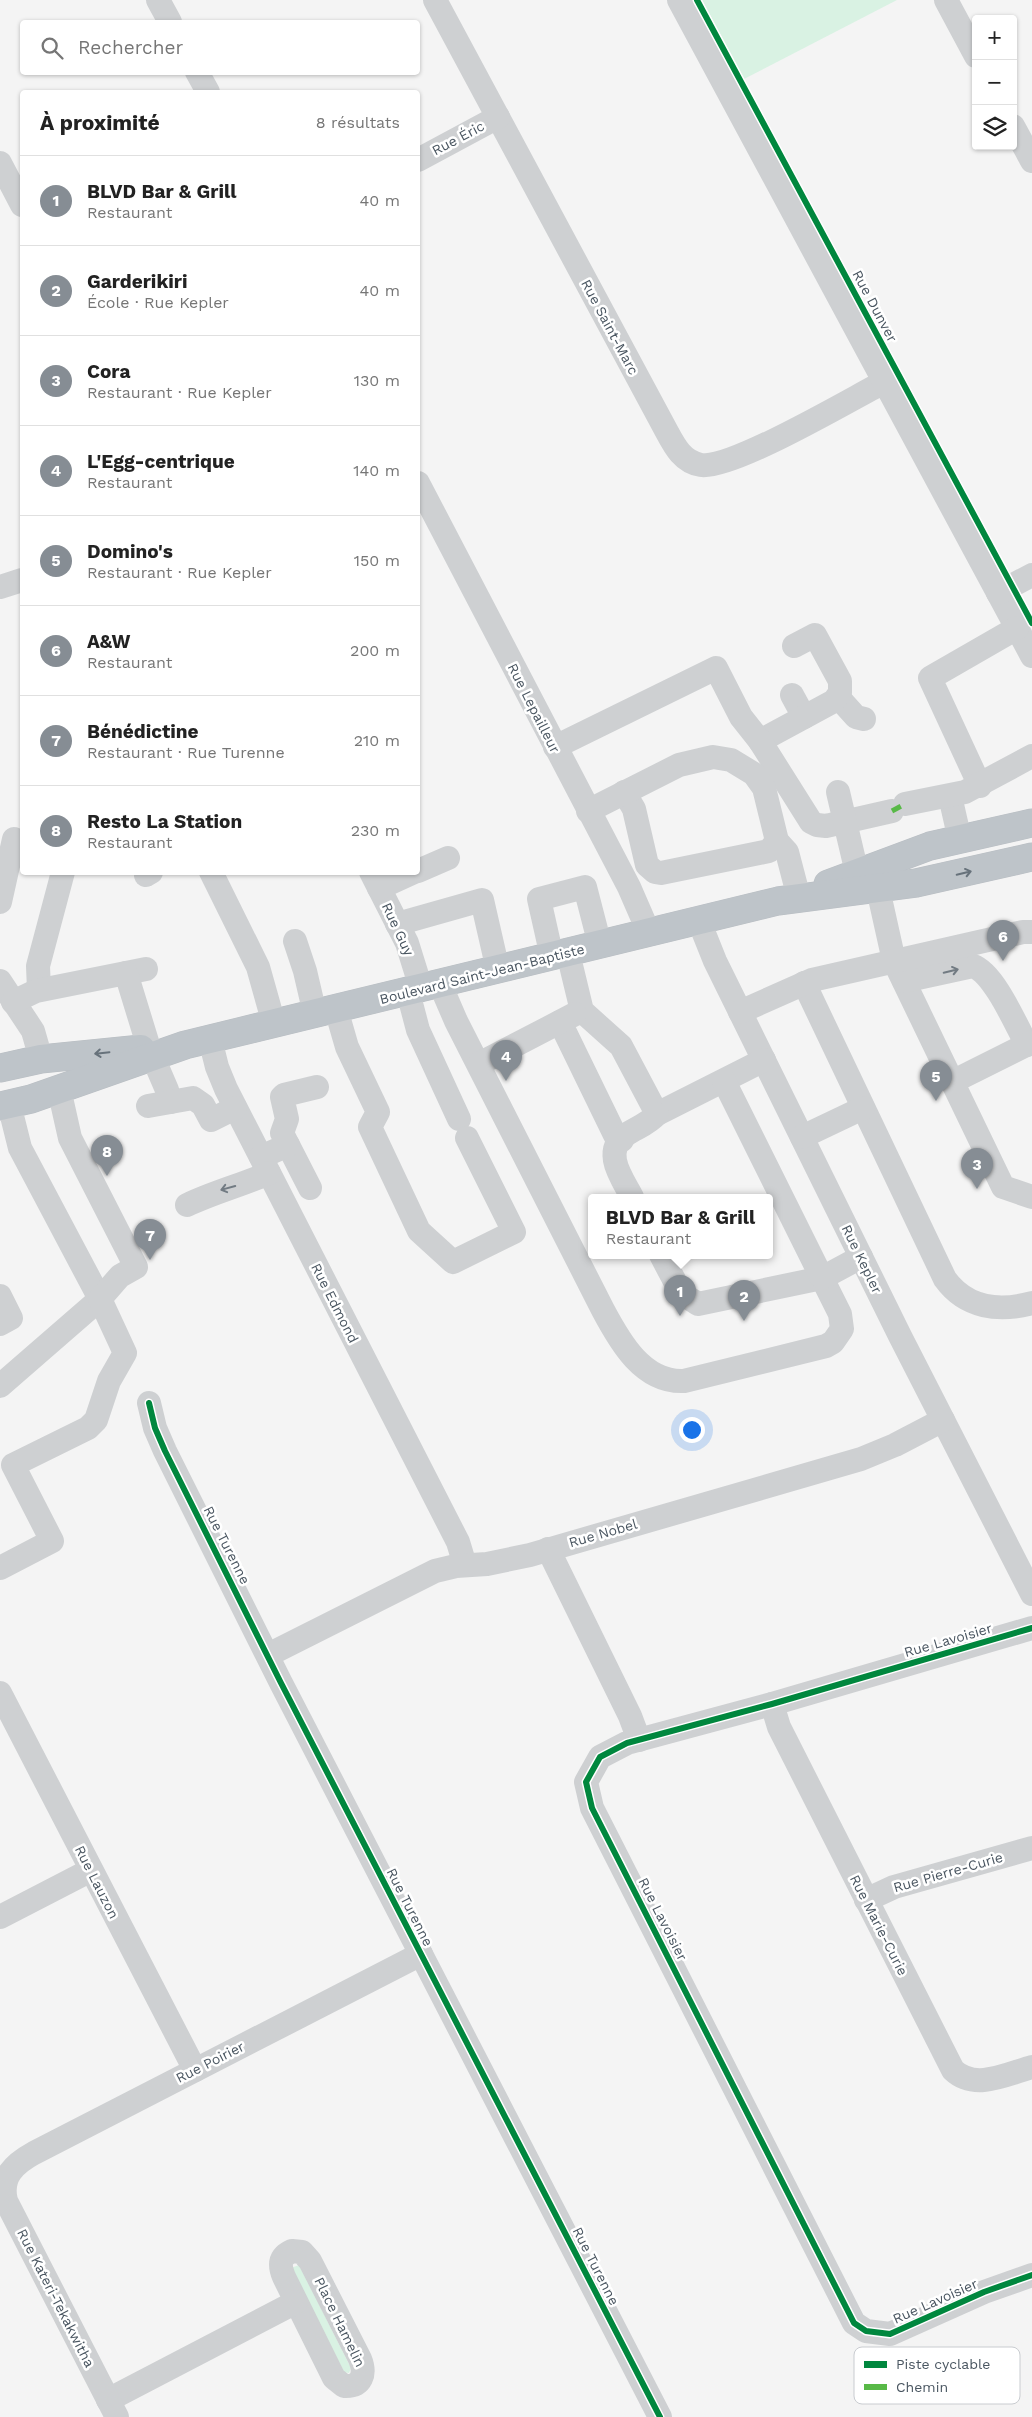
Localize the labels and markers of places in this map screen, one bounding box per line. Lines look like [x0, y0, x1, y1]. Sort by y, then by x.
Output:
pin: 6 [987, 920, 1019, 961]
pin: 4 [490, 1040, 522, 1081]
pin: 5 [920, 1060, 952, 1101]
pin: 8 [91, 1135, 123, 1176]
pin: 3 [961, 1148, 993, 1189]
pin: 7 [134, 1219, 166, 1260]
pin: 1 [664, 1275, 696, 1316]
pin: 2 [728, 1280, 760, 1321]

